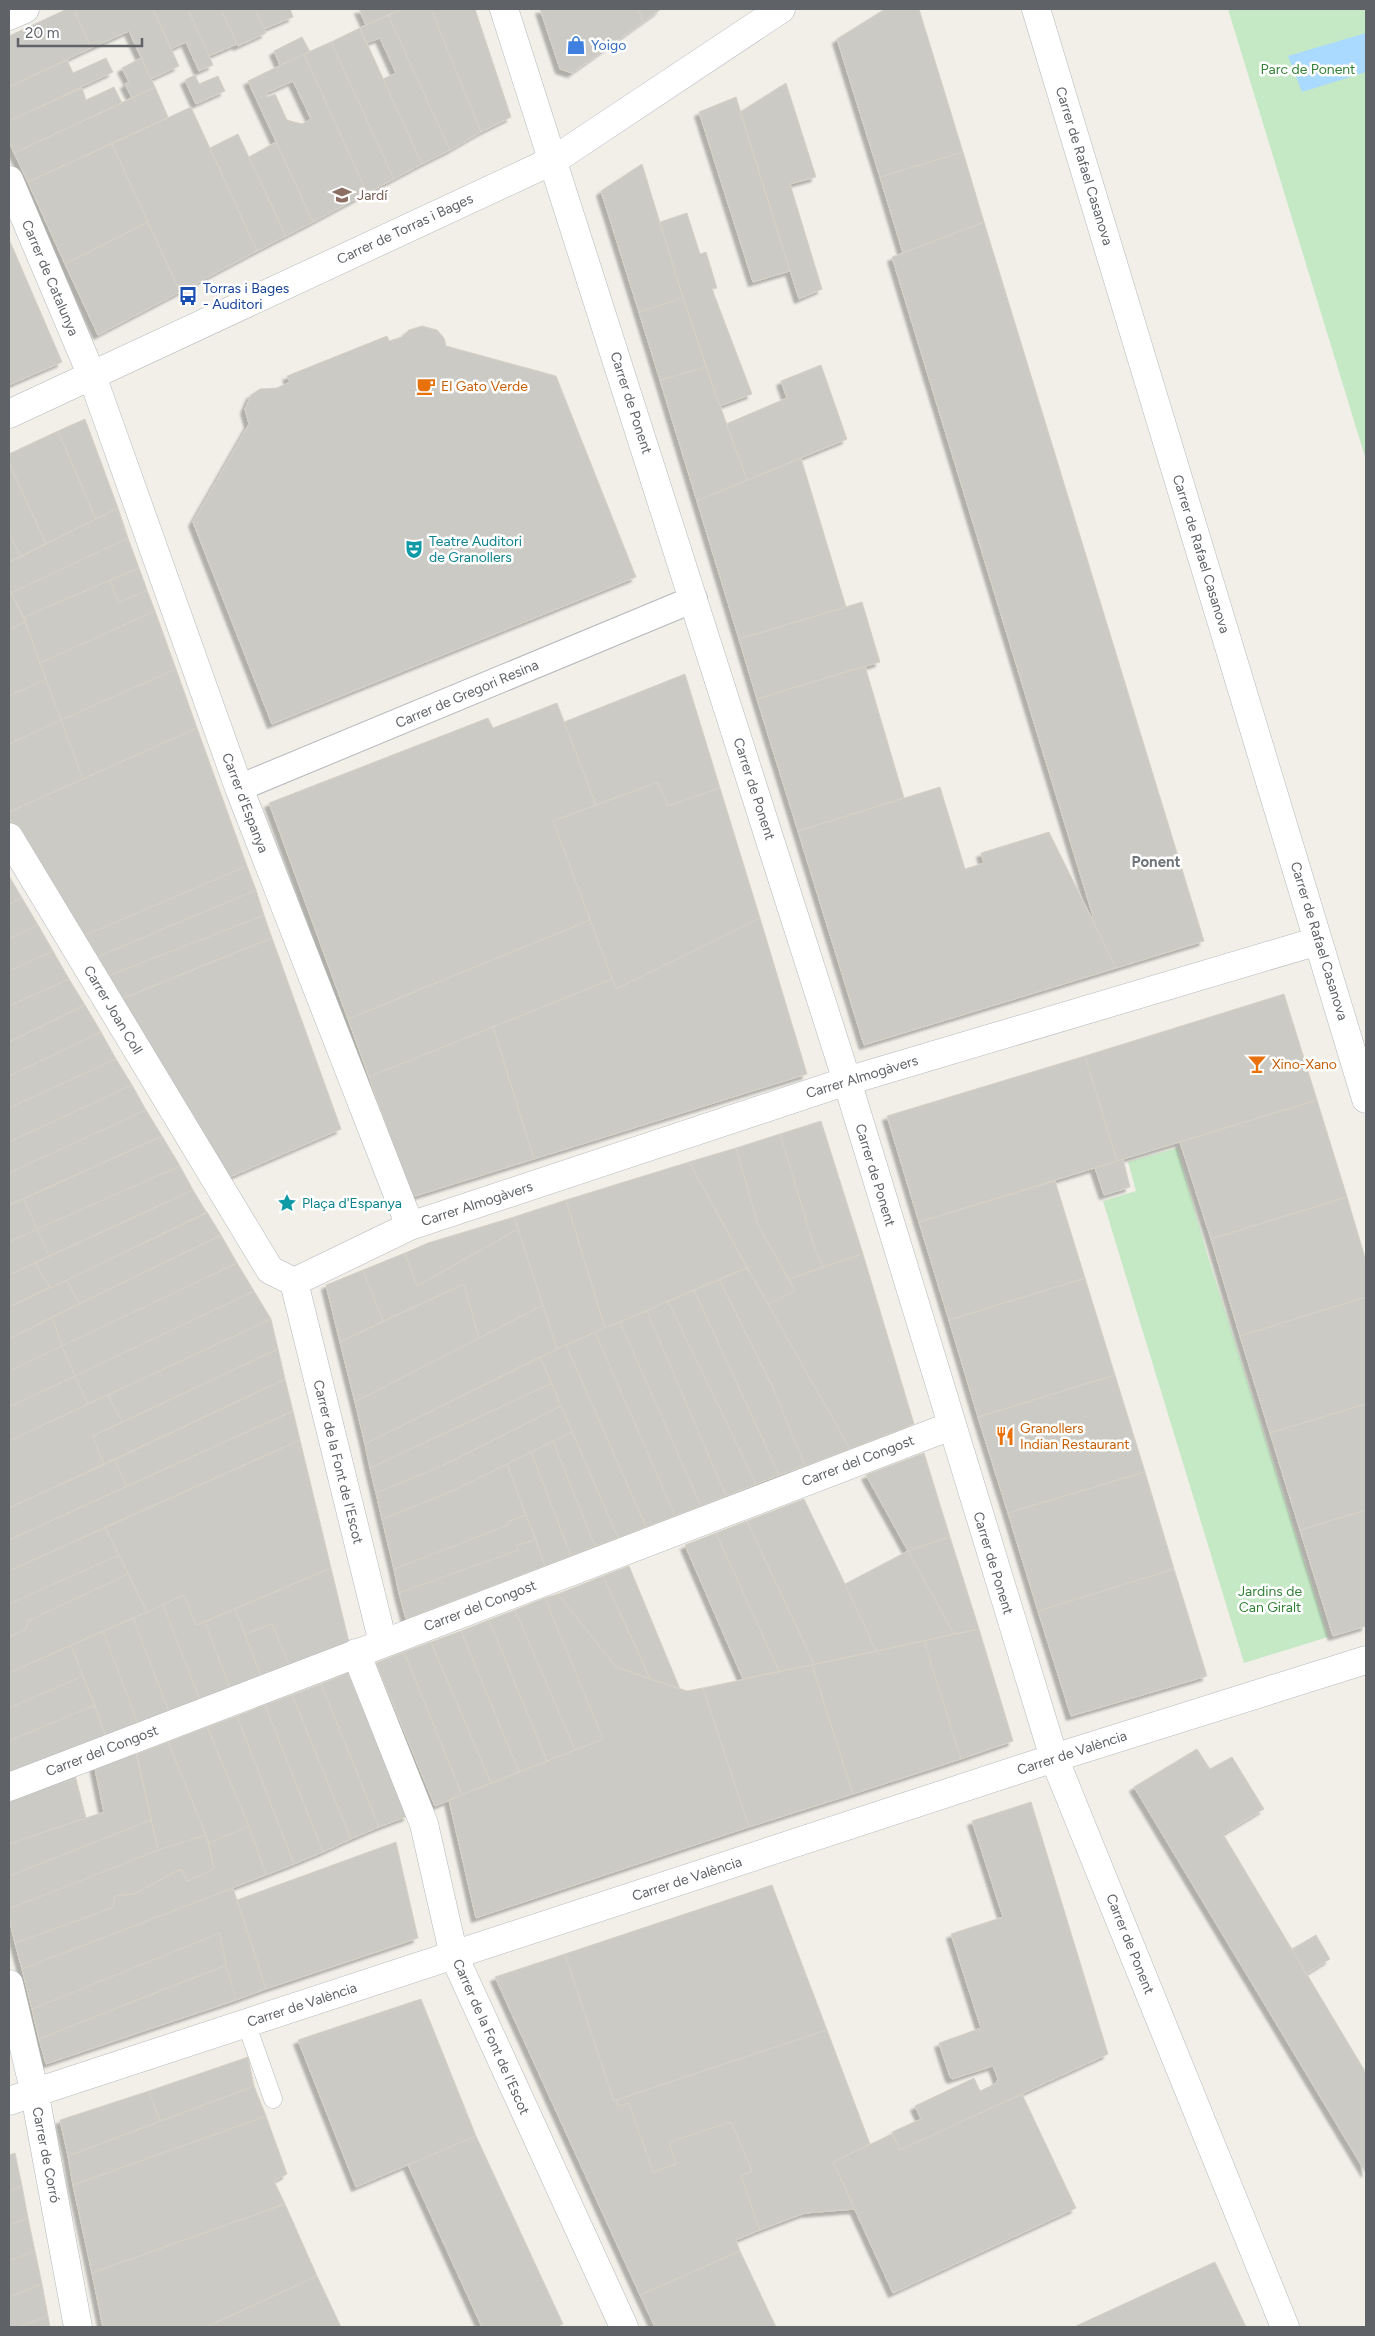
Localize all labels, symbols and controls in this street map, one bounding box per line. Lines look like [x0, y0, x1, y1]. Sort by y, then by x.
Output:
scale bar [18, 15, 141, 47]
text: 20 m [25, 24, 59, 42]
shop icon: Yoigo [565, 34, 587, 56]
place label: Yoigo [591, 37, 626, 54]
park label: Parc de Ponent [1261, 61, 1355, 78]
street label: Carrer de Rafael Casanova [1052, 85, 1116, 247]
school or university icon: Jardí [331, 184, 353, 206]
place label: Jardí [357, 187, 388, 204]
street label: Carrer de Torras i Bages [334, 190, 476, 268]
street label: Carrer de Catalunya [18, 217, 82, 339]
place label: Torras i Bages - Auditori [203, 280, 289, 313]
bus stop icon: Torras i Bages - Auditori [177, 285, 199, 307]
street label: Carrer de Ponent [606, 350, 656, 456]
cafe icon: El Gato Verde [415, 375, 437, 397]
place label: El Gato Verde [441, 378, 528, 395]
street label: Carrer de Rafael Casanova [1169, 473, 1233, 635]
place label: Teatre Auditori de Granollers [429, 533, 522, 566]
theatre icon: Teatre Auditori de Granollers [403, 538, 425, 560]
street label: Carrer de Gregori Resina [393, 656, 541, 732]
street label: Carrer de Ponent [729, 736, 779, 842]
street label: Carrer d'Espanya [218, 751, 272, 855]
district label: Ponent [1132, 853, 1181, 871]
street label: Carrer de Rafael Casanova [1287, 860, 1351, 1022]
street label: Carrer Joan Coll [80, 962, 146, 1058]
street label: Carrer Almogàvers [804, 1052, 920, 1102]
bar icon: Xino-Xano [1246, 1053, 1268, 1075]
place label: Xino-Xano [1272, 1056, 1337, 1073]
street label: Carrer de Ponent [851, 1122, 899, 1228]
street label: Carrer Almogàvers [419, 1178, 535, 1230]
place icon: Plaça d'Espanya [276, 1192, 298, 1214]
place label: Plaça d'Espanya [302, 1195, 402, 1212]
street label: Carrer de la Font de l'Escot [309, 1378, 367, 1546]
place label: Granollers Indian Restaurant [1020, 1420, 1130, 1453]
restaurant icon: Granollers Indian Restaurant [994, 1425, 1016, 1447]
street label: Carrer del Congost [799, 1432, 917, 1490]
street label: Carrer de Ponent [969, 1510, 1017, 1616]
street label: Carrer del Congost [421, 1577, 539, 1635]
park label: Jardins de Can Giralt [1238, 1583, 1302, 1616]
street label: Carrer del Congost [43, 1722, 161, 1780]
street label: Carrer de València [1015, 1727, 1129, 1779]
street label: Carrer de València [630, 1853, 744, 1905]
street label: Carrer de Ponent [1102, 1891, 1158, 1997]
street label: Carrer de la Font de l'Escot [449, 1956, 533, 2118]
street label: Carrer de València [245, 1979, 359, 2031]
street label: Carrer de Corró [28, 2105, 64, 2205]

